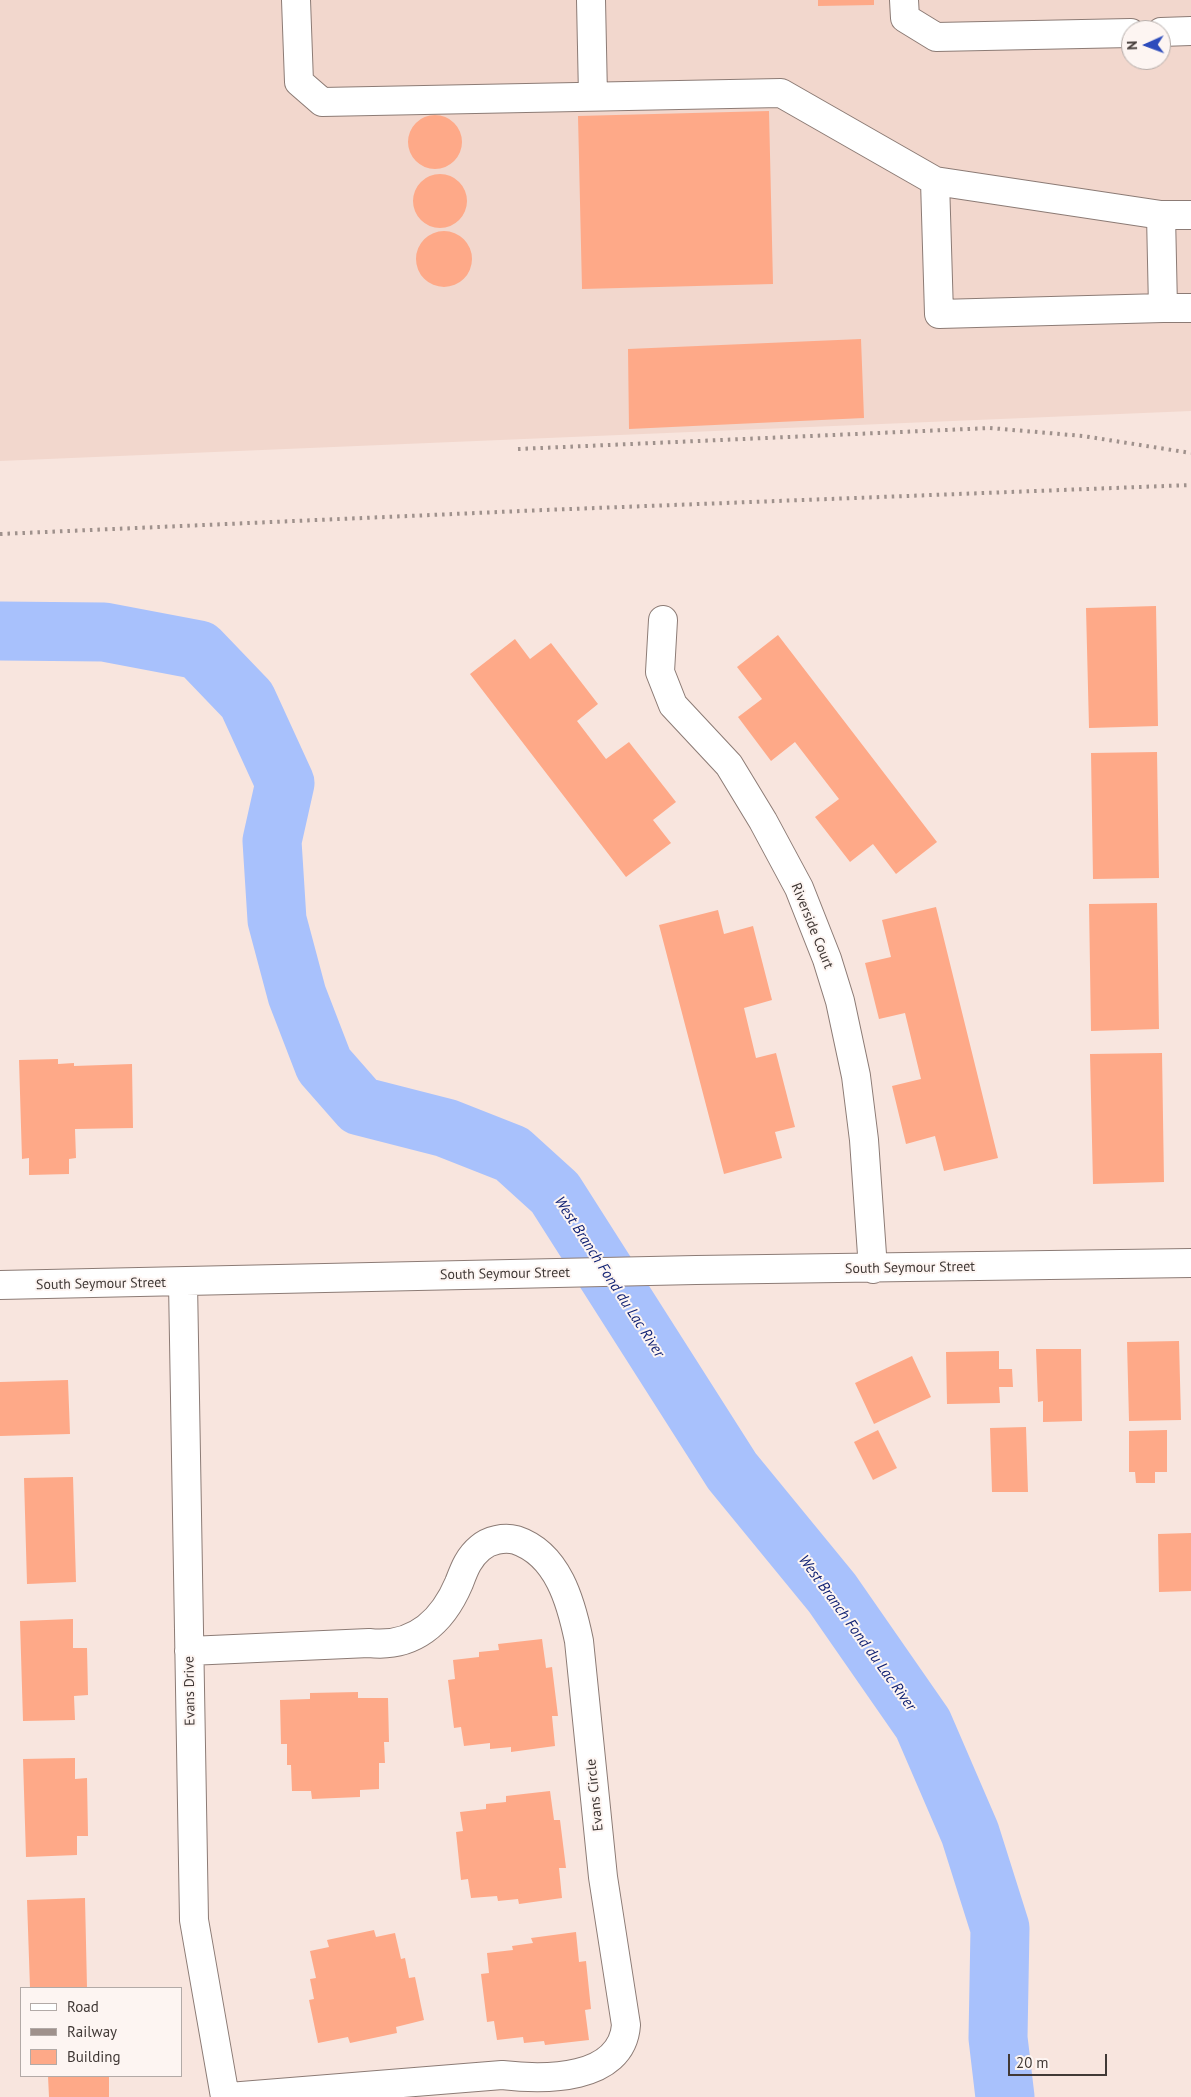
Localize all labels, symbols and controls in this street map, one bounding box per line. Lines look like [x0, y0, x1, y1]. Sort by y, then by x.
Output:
north arrow [1121, 20, 1171, 70]
text: N [1123, 41, 1141, 50]
street label: Riverside Court [787, 881, 837, 971]
water label: West Branch Fond du Lac River [550, 1193, 668, 1361]
street label: South Seymour Street [845, 1258, 975, 1278]
street label: South Seymour Street [440, 1264, 570, 1284]
street label: South Seymour Street [36, 1274, 166, 1294]
water label: West Branch Fond du Lac River [794, 1552, 920, 1714]
street label: Evans Drive [181, 1656, 199, 1726]
street label: Evans Circle [583, 1758, 607, 1832]
legend [20, 1987, 182, 2077]
text: Road [67, 1997, 99, 2016]
text: Railway [67, 2022, 117, 2041]
scale bar [1011, 2044, 1110, 2076]
text: Building [67, 2047, 121, 2066]
text: 20 m [1016, 2053, 1049, 2072]

